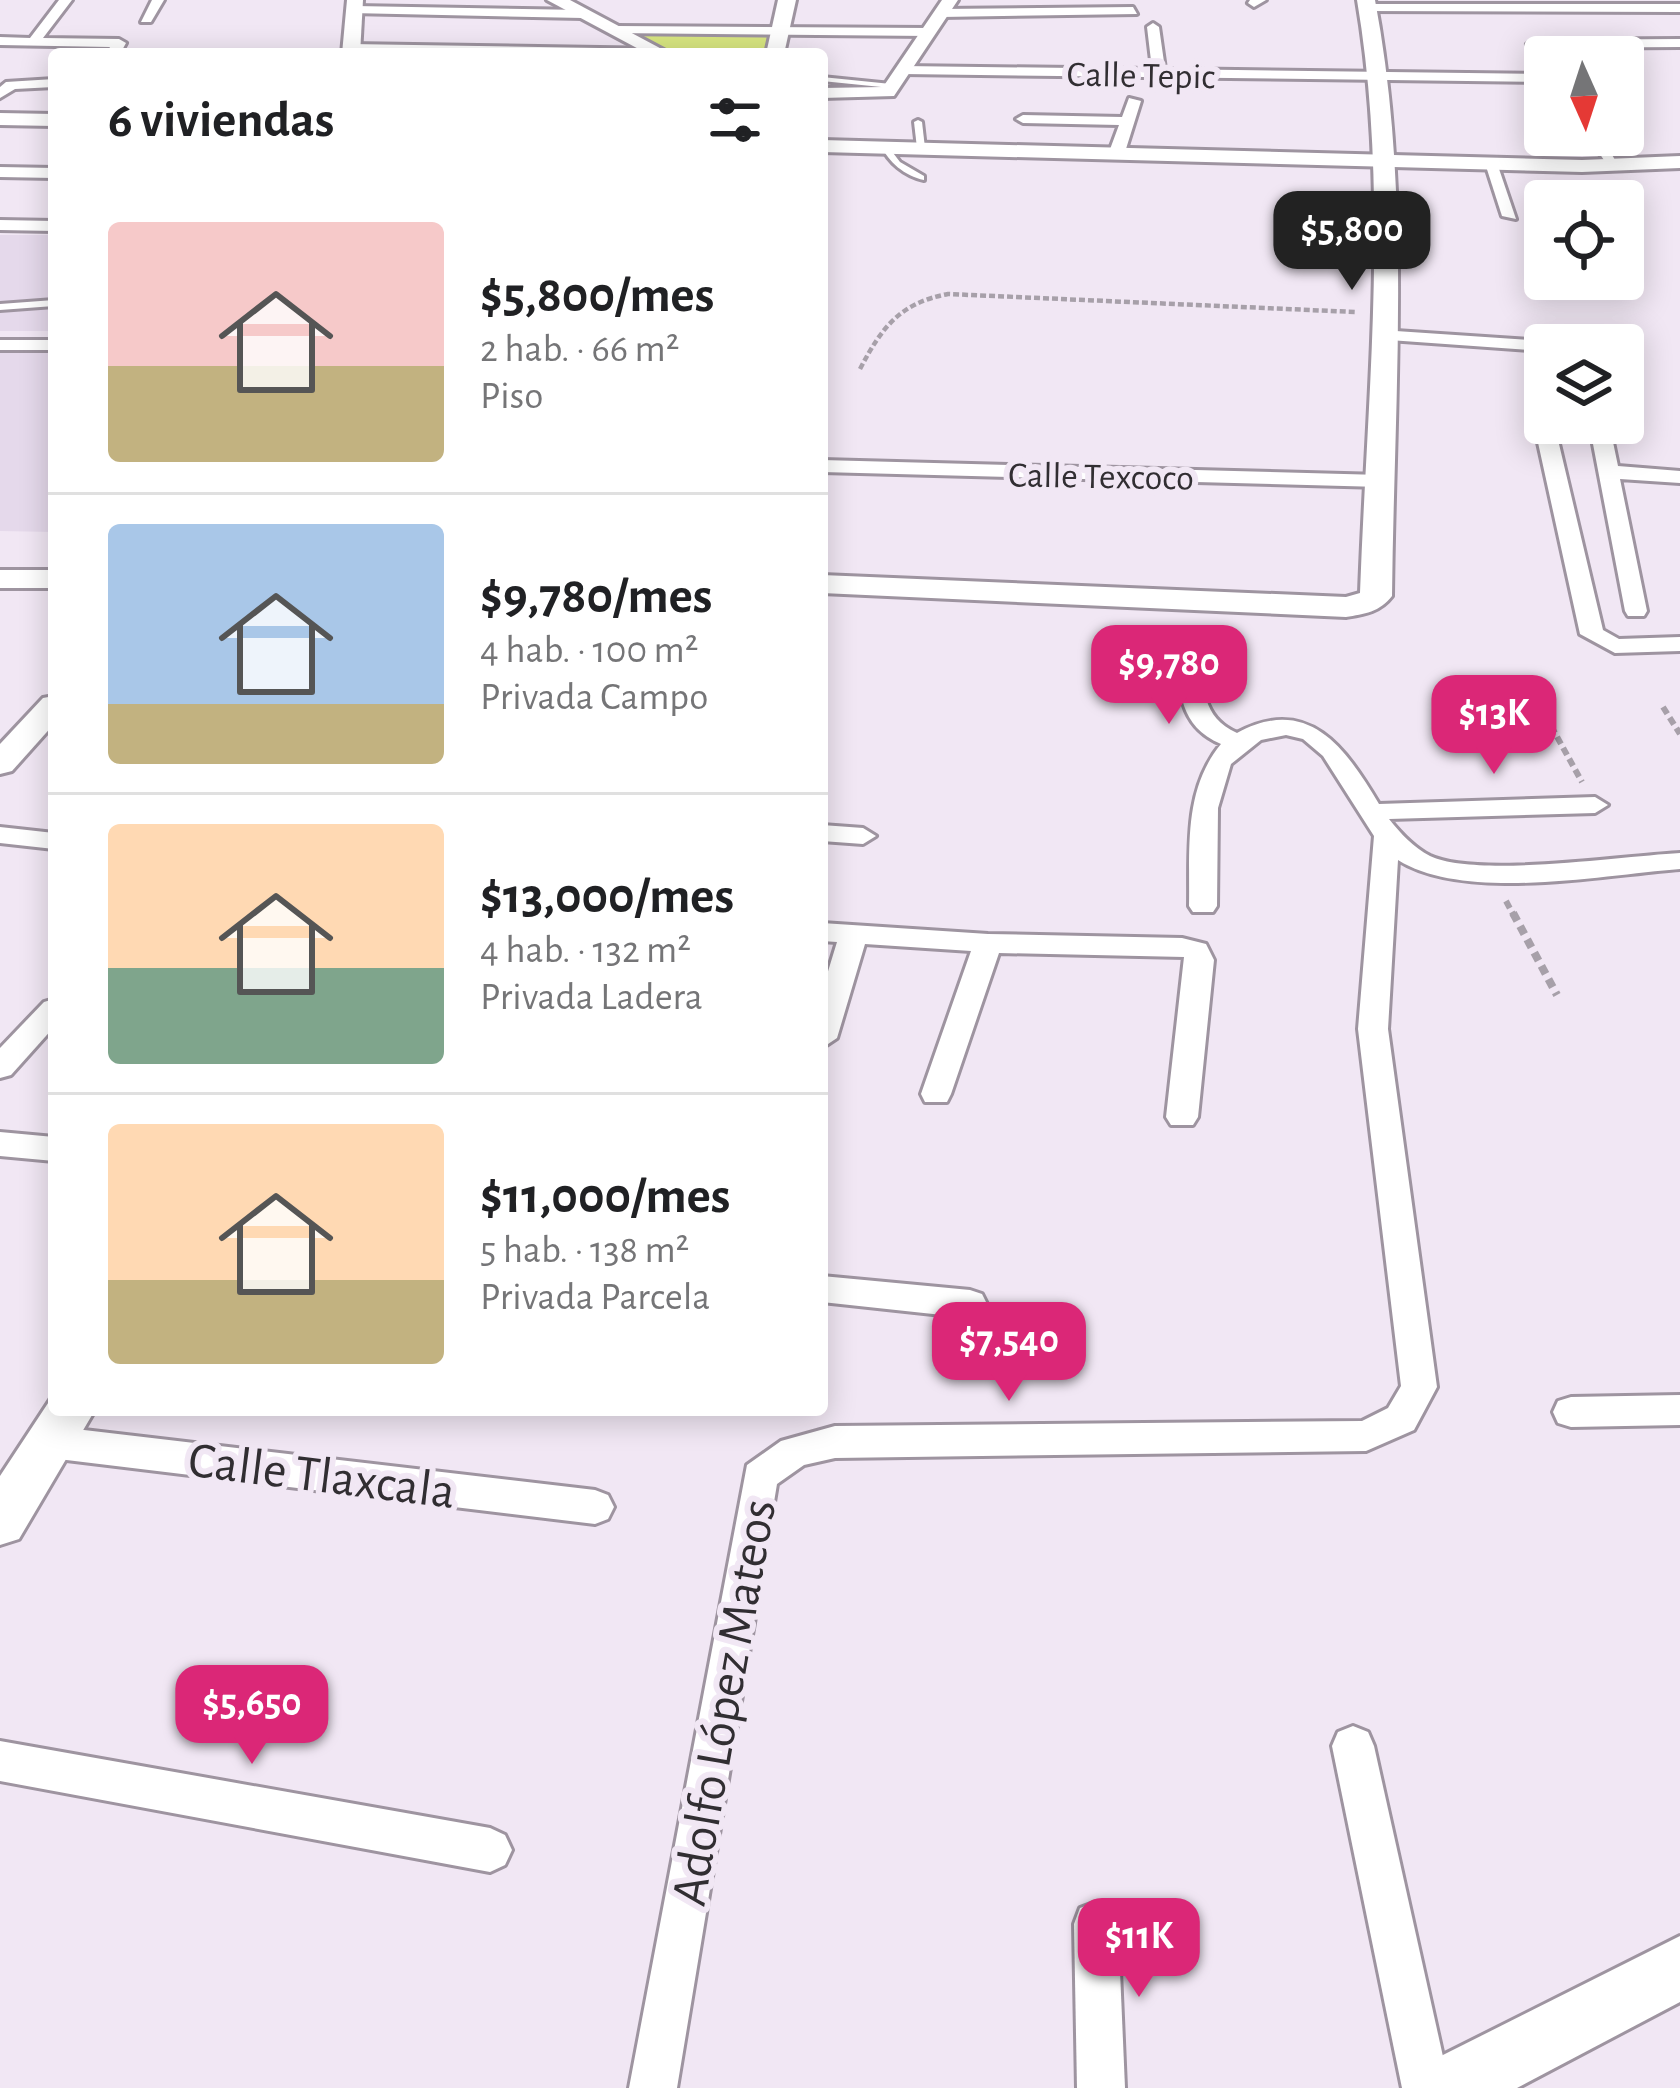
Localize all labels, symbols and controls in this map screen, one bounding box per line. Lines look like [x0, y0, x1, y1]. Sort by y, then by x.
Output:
north arrow [1524, 36, 1644, 156]
map controls [1524, 36, 1644, 444]
street label: Calle Tepic [1066, 57, 1216, 95]
icon: filters [702, 87, 768, 153]
text: 6 viviendas [108, 95, 334, 146]
button: locate [1524, 180, 1644, 300]
pin: $5,800 [1254, 191, 1450, 293]
text: $5,800 [1300, 210, 1404, 249]
icon: home [204, 270, 348, 414]
text: $5,800/mes [480, 270, 714, 321]
button: layers [1524, 324, 1644, 444]
text: 2 hab. · 66 m² [480, 330, 679, 369]
text: Piso [480, 377, 543, 416]
street label: Calle Texcoco [1008, 457, 1194, 497]
text: $9,780/mes [480, 571, 712, 622]
icon: home [204, 572, 348, 716]
pin: $9,780 [1071, 625, 1267, 727]
text: 4 hab. · 100 m² [480, 631, 698, 670]
text: $9,780 [1118, 644, 1220, 683]
pin: $13K [1423, 675, 1565, 777]
text: Privada Campo [480, 678, 708, 717]
text: $13K [1458, 694, 1530, 733]
text: $13,000/mes [480, 871, 734, 922]
icon: home [204, 872, 348, 1016]
text: 4 hab. · 132 m² [480, 931, 691, 970]
text: Privada Ladera [480, 978, 703, 1017]
text: $11,000/mes [480, 1171, 730, 1222]
icon: home [204, 1172, 348, 1316]
text: 5 hab. · 138 m² [480, 1231, 689, 1270]
text: Privada Parcela [480, 1278, 710, 1317]
pin: $7,540 [911, 1302, 1107, 1404]
text: $7,540 [959, 1321, 1059, 1360]
street label: Calle Tlaxcala [186, 1435, 458, 1518]
street label: Adolfo López Mateos [664, 1495, 785, 1909]
pin: $5,650 [154, 1665, 350, 1767]
text: $5,650 [202, 1684, 302, 1723]
pin: $11K [1068, 1898, 1210, 2000]
text: $11K [1105, 1917, 1173, 1956]

